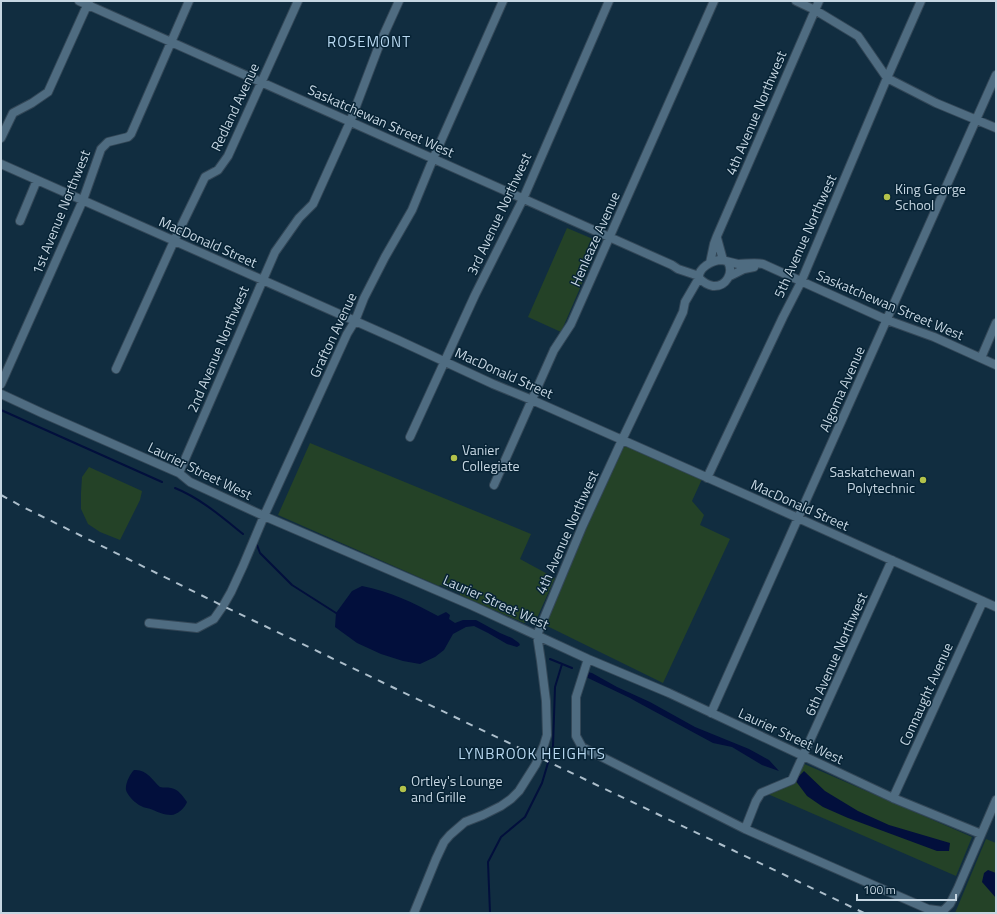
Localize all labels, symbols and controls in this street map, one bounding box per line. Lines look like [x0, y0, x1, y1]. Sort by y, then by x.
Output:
district label: ROSEMONT [327, 30, 411, 53]
street label: 4th Avenue Northwest [720, 47, 791, 178]
street label: Redland Avenue [205, 59, 264, 154]
street label: Saskatchewan Street West [305, 79, 458, 162]
street label: 1st Avenue Northwest [26, 146, 95, 277]
street label: 3rd Avenue Northwest [461, 149, 536, 278]
street label: 5th Avenue Northwest [768, 171, 841, 301]
place label: King George School [895, 178, 966, 215]
street label: Henleaze Avenue [564, 188, 625, 289]
marker: King George School [882, 192, 892, 202]
street label: MacDonald Street [156, 210, 261, 273]
street label: Saskatchewan Street West [813, 264, 967, 345]
street label: 2nd Avenue Northwest [181, 282, 254, 415]
street label: Grafton Avenue [304, 289, 361, 381]
street label: MacDonald Street [452, 341, 557, 404]
street label: Algoma Avenue [813, 343, 870, 435]
street label: Laurier Street West [144, 436, 256, 505]
place label: Vanier Collegiate [462, 439, 520, 476]
marker: Vanier Collegiate [449, 453, 459, 463]
place label: Saskatchewan Polytechnic [830, 461, 915, 498]
street label: 4th Avenue Northwest [530, 467, 603, 597]
street label: MacDonald Street [748, 473, 853, 536]
marker: Saskatchewan Polytechnic [918, 475, 928, 485]
street label: Laurier Street West [440, 569, 553, 634]
street label: 6th Avenue Northwest [799, 589, 872, 719]
street label: Connaught Avenue [893, 639, 958, 749]
street label: Laurier Street West [735, 702, 847, 769]
district label: LYNBROOK HEIGHTS [458, 742, 606, 765]
place label: Ortley's Lounge and Grille [411, 770, 503, 807]
marker: Ortley's Lounge and Grille [398, 784, 408, 794]
scale bar [857, 876, 956, 902]
text: 100 m [863, 880, 896, 899]

